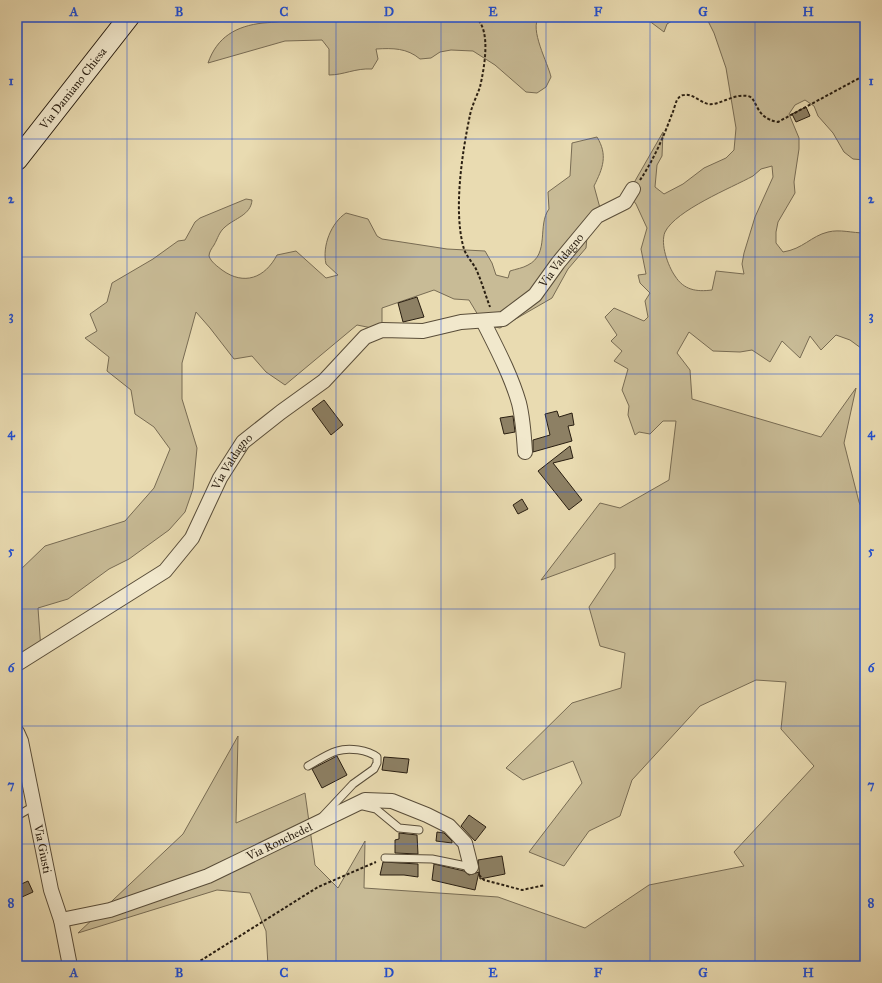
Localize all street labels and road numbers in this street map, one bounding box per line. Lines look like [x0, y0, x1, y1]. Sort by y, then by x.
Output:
street label: Via Damiano Chiesa [36, 44, 110, 133]
street label: Via Valdagno [535, 231, 587, 291]
street label: Via Valdagno [208, 430, 255, 493]
street label: Via Ronchedel [243, 819, 315, 864]
street label: Via Giusti [31, 822, 55, 875]

